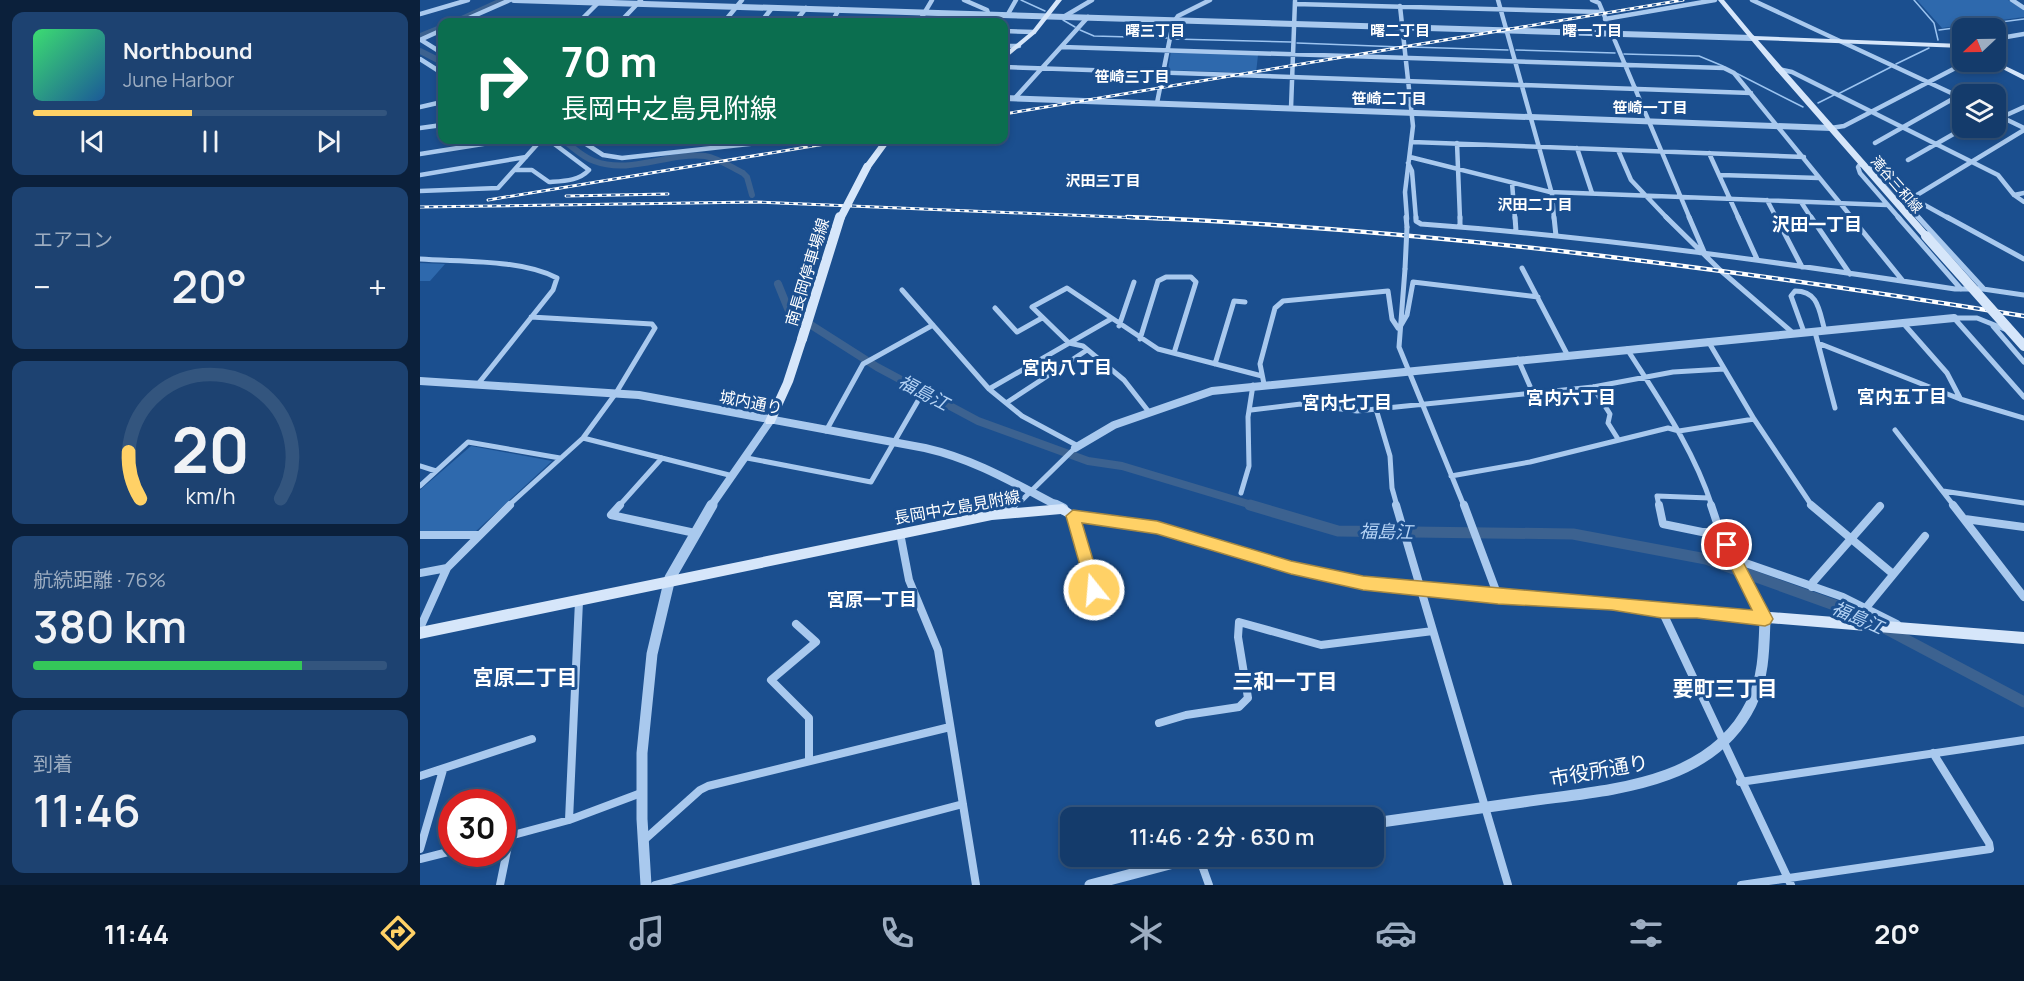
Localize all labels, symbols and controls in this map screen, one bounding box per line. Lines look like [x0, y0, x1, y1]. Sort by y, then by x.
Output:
north arrow [1952, 18, 2006, 72]
map controls [1952, 18, 2006, 138]
district label: 曙三丁目 [1125, 20, 1185, 41]
district label: 曙二丁目 [1370, 20, 1430, 41]
district label: 曙一丁目 [1562, 20, 1622, 41]
text: 70 m [561, 32, 657, 90]
text: Northbound [123, 36, 253, 66]
icon: right [462, 42, 540, 120]
text: June Harbor [123, 66, 235, 93]
district label: 笹崎三丁目 [1094, 66, 1170, 87]
button: layers [1952, 84, 2006, 138]
district label: 笹崎二丁目 [1351, 88, 1427, 109]
text: 長岡中之島見附線 [561, 89, 777, 126]
district label: 笹崎一丁目 [1612, 97, 1688, 118]
icon: previous [76, 125, 109, 158]
icon: pause [194, 125, 227, 158]
icon: next [312, 125, 345, 158]
street label: 滝谷三和線 [1867, 151, 1927, 217]
district label: 沢田三丁目 [1065, 170, 1141, 191]
district label: 沢田二丁目 [1497, 194, 1573, 215]
district label: 沢田一丁目 [1772, 212, 1862, 236]
street label: 南長岡停車場線 [780, 215, 834, 329]
text: エアコン [33, 226, 113, 253]
text: 20° [172, 255, 247, 317]
text: − [33, 264, 51, 309]
text: + [368, 264, 387, 309]
district label: 宮内八丁目 [1022, 355, 1112, 379]
water label: 福島江 [895, 369, 955, 416]
district label: 宮内五丁目 [1857, 384, 1947, 408]
street label: 城内通り [717, 385, 785, 419]
district label: 宮内六丁目 [1526, 385, 1616, 409]
district label: 宮内七丁目 [1302, 390, 1392, 414]
text: 20 [171, 407, 249, 493]
text: km/h [185, 482, 235, 511]
street label: 長岡中之島見附線 [892, 485, 1022, 529]
water label: 福島江 [1359, 519, 1415, 544]
pin [1701, 519, 1752, 570]
icon: arrive [1710, 528, 1743, 561]
position arrow [1062, 558, 1126, 622]
text: 航続距離 · 76% [33, 566, 166, 593]
district label: 宮原一丁目 [827, 587, 917, 611]
text: 380 km [33, 595, 187, 657]
water label: 福島江 [1828, 595, 1889, 640]
district label: 宮原二丁目 [473, 663, 578, 691]
district label: 三和一丁目 [1233, 667, 1338, 695]
district label: 要町三丁目 [1673, 674, 1778, 702]
street label: 市役所通り [1547, 748, 1651, 792]
text: 到着 [33, 750, 73, 777]
text: 11:46 [33, 779, 141, 841]
speed limit sign: 30 [438, 789, 516, 867]
text: 11:46 · 2 分 · 630 m [1130, 822, 1314, 852]
icon: directions [377, 912, 419, 954]
icon: music [626, 912, 668, 954]
icon: phone [876, 912, 918, 954]
icon: climate [1125, 912, 1167, 954]
icon: car [1375, 912, 1417, 954]
icon: filters [1625, 912, 1667, 954]
text: 11:44 [104, 915, 169, 952]
text: 20° [1874, 915, 1920, 952]

